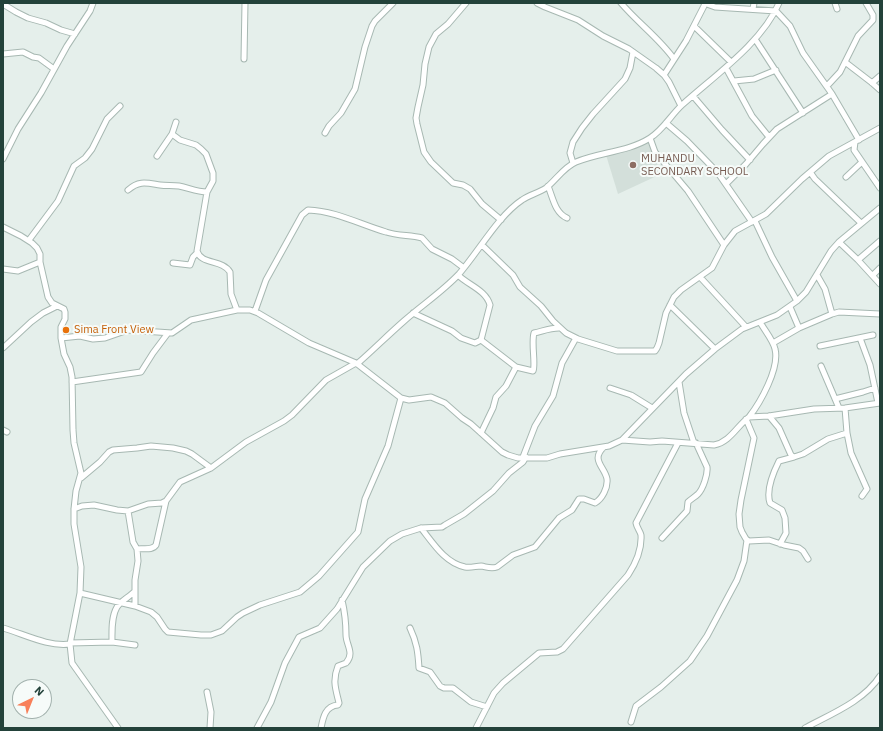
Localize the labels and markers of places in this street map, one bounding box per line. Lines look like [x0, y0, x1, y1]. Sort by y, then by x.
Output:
place label: MUHANDU SECONDARY SCHOOL [641, 152, 748, 178]
marker: MUHANDU SECONDARY SCHOOL [628, 160, 638, 170]
place label: Sima Front View [74, 323, 154, 337]
marker: Sima Front View [61, 325, 71, 335]

